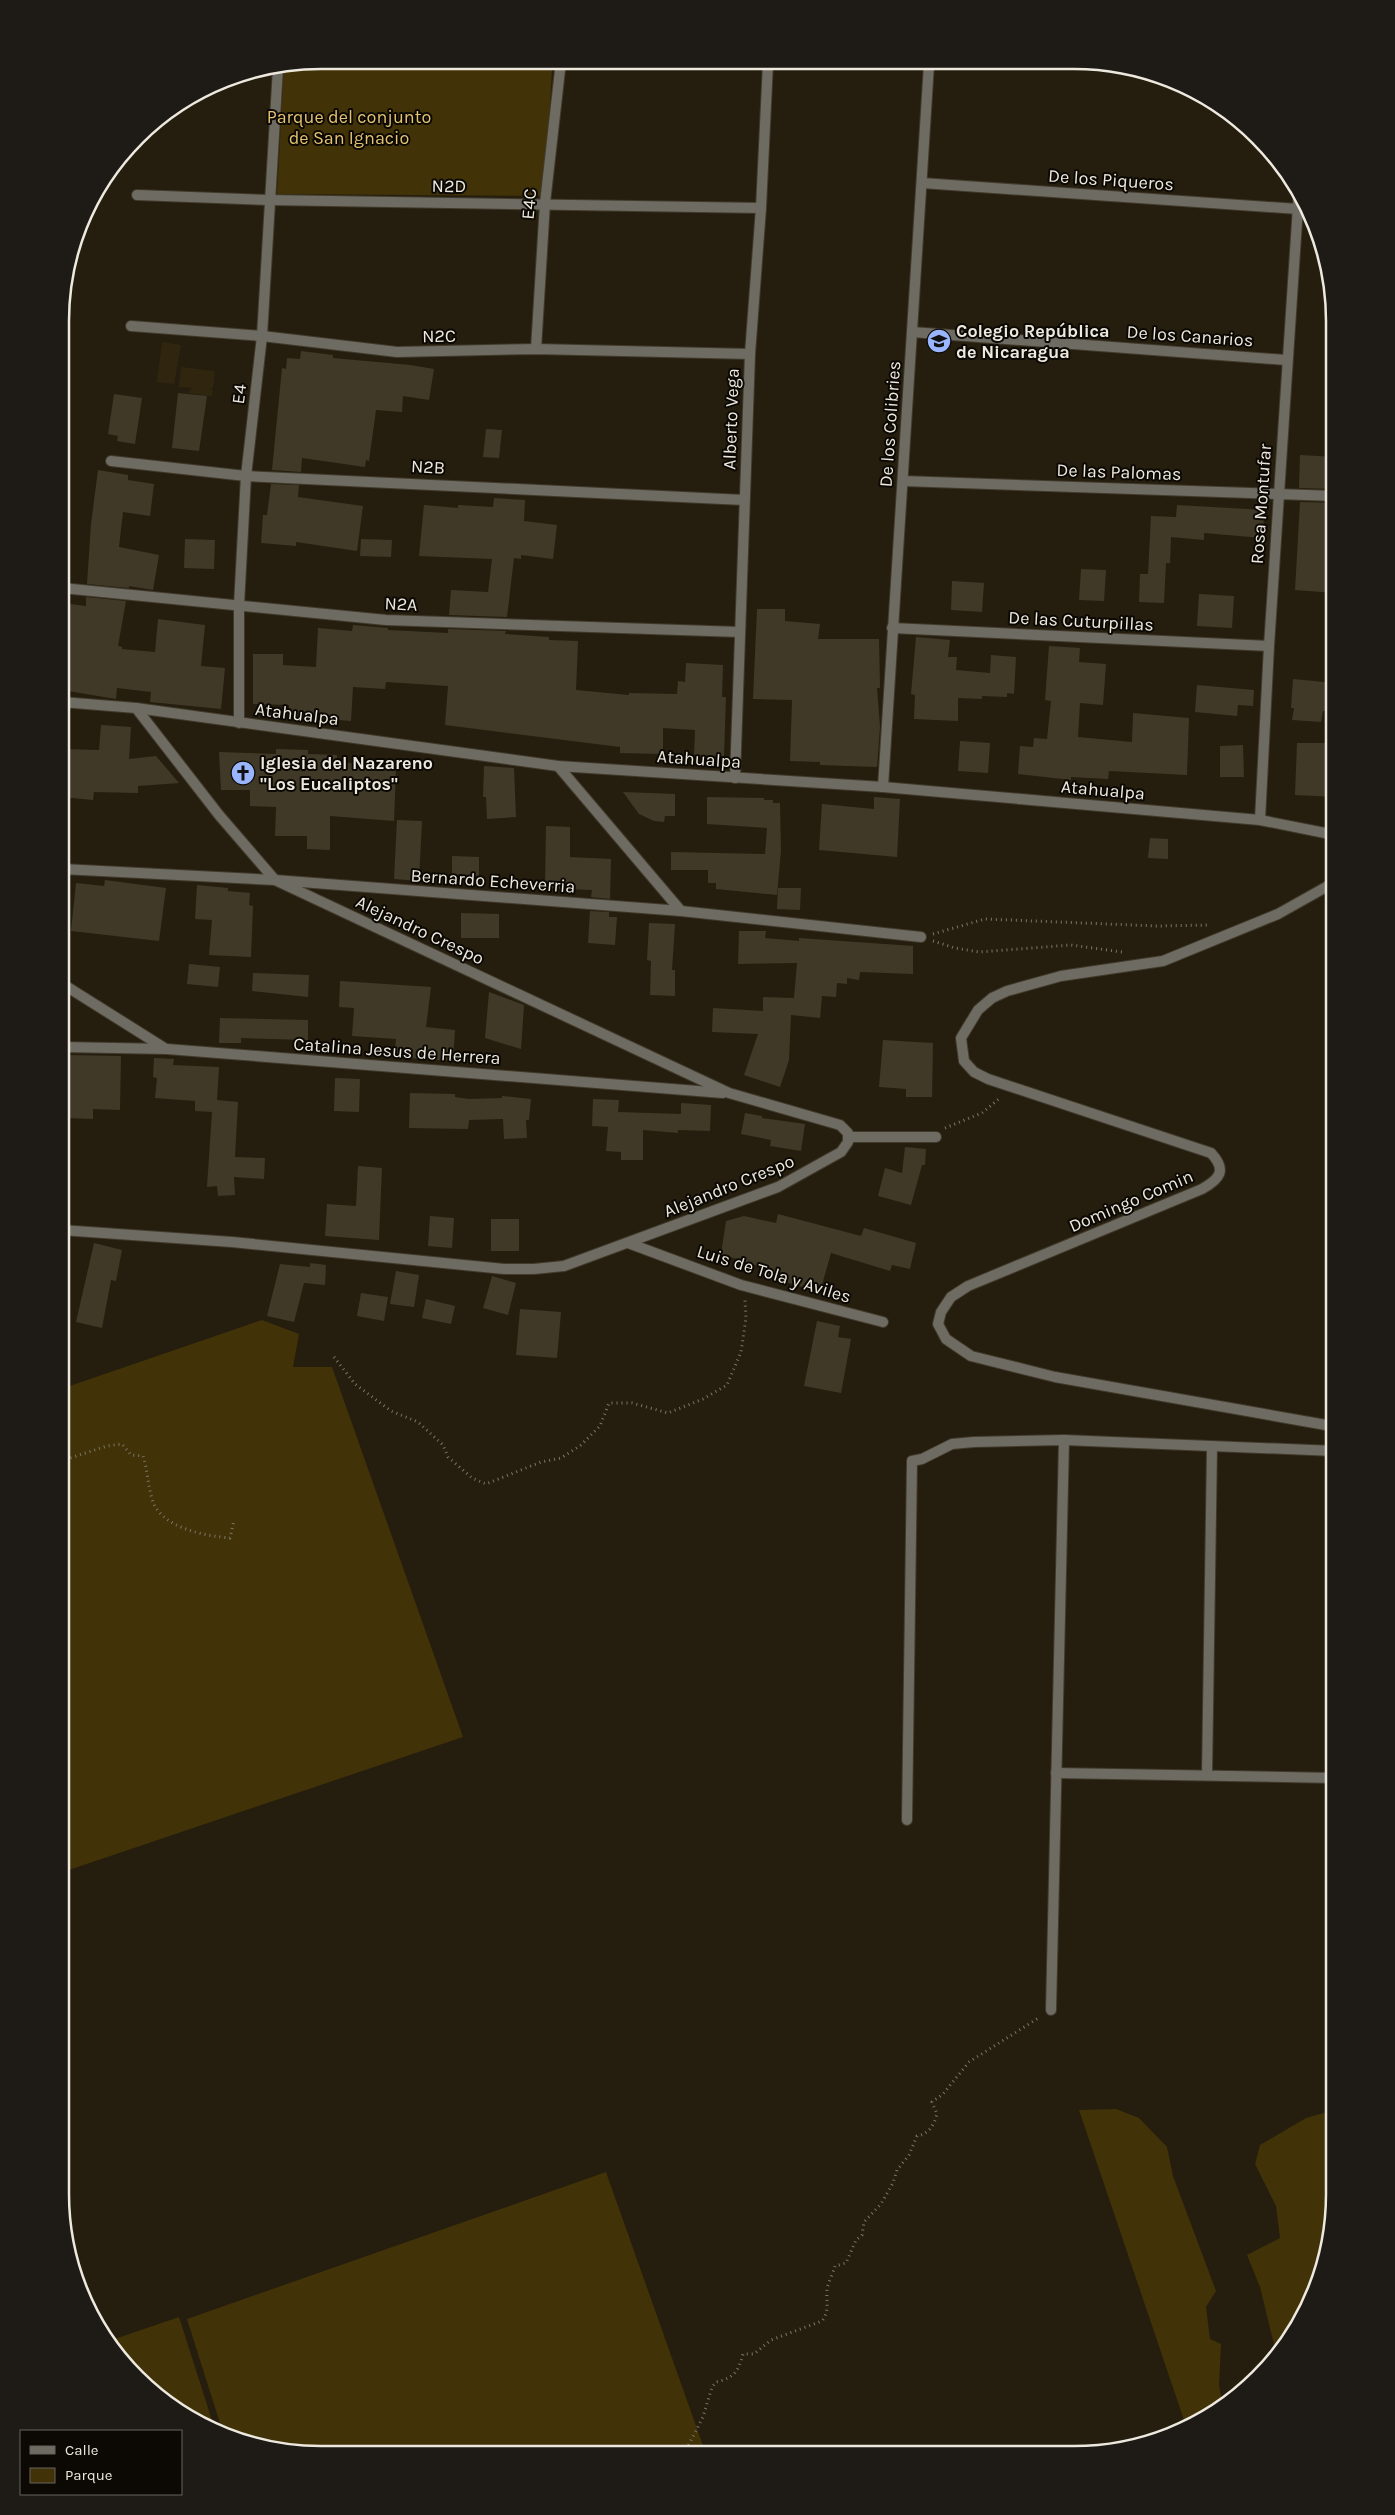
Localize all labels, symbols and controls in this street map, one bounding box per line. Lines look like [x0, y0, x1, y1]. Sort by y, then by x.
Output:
park label: Parque del conjunto de San Ignacio [267, 106, 431, 149]
street label: De los Piqueros [1047, 165, 1175, 195]
street label: N2D [431, 175, 467, 197]
street label: E4C [517, 187, 541, 221]
place label: Colegio República de Nicaragua [956, 320, 1110, 363]
street label: De los Canarios [1126, 321, 1254, 351]
street label: N2C [422, 325, 456, 347]
school or university icon: Colegio República de Nicaragua [926, 328, 952, 354]
street label: De los Colibries [875, 360, 905, 488]
street label: Alberto Vega [718, 368, 744, 470]
street label: E4 [227, 383, 251, 405]
street label: Rosa Montufar [1246, 443, 1276, 565]
street label: N2B [410, 455, 446, 479]
street label: De las Palomas [1056, 459, 1182, 485]
street label: N2A [384, 592, 418, 616]
street label: De las Cuturpillas [1008, 606, 1154, 636]
street label: Atahualpa [254, 698, 340, 730]
street label: Atahualpa [656, 745, 742, 773]
place label: Iglesia del Nazareno "Los Eucaliptos" [260, 752, 433, 795]
church icon: Iglesia del Nazareno "Los Eucaliptos" [230, 760, 256, 786]
street label: Atahualpa [1060, 775, 1146, 805]
street label: Bernardo Echeverria [410, 864, 576, 898]
street label: Alejandro Crespo [352, 891, 488, 969]
street label: Catalina Jesus de Herrera [293, 1033, 501, 1069]
street label: Alejandro Crespo [660, 1150, 798, 1222]
street label: Domingo Comin [1065, 1165, 1197, 1237]
street label: Luis de Tola y Aviles [694, 1240, 854, 1308]
legend [20, 2430, 182, 2495]
text: Calle [65, 2441, 99, 2459]
text: Parque [65, 2466, 113, 2484]

